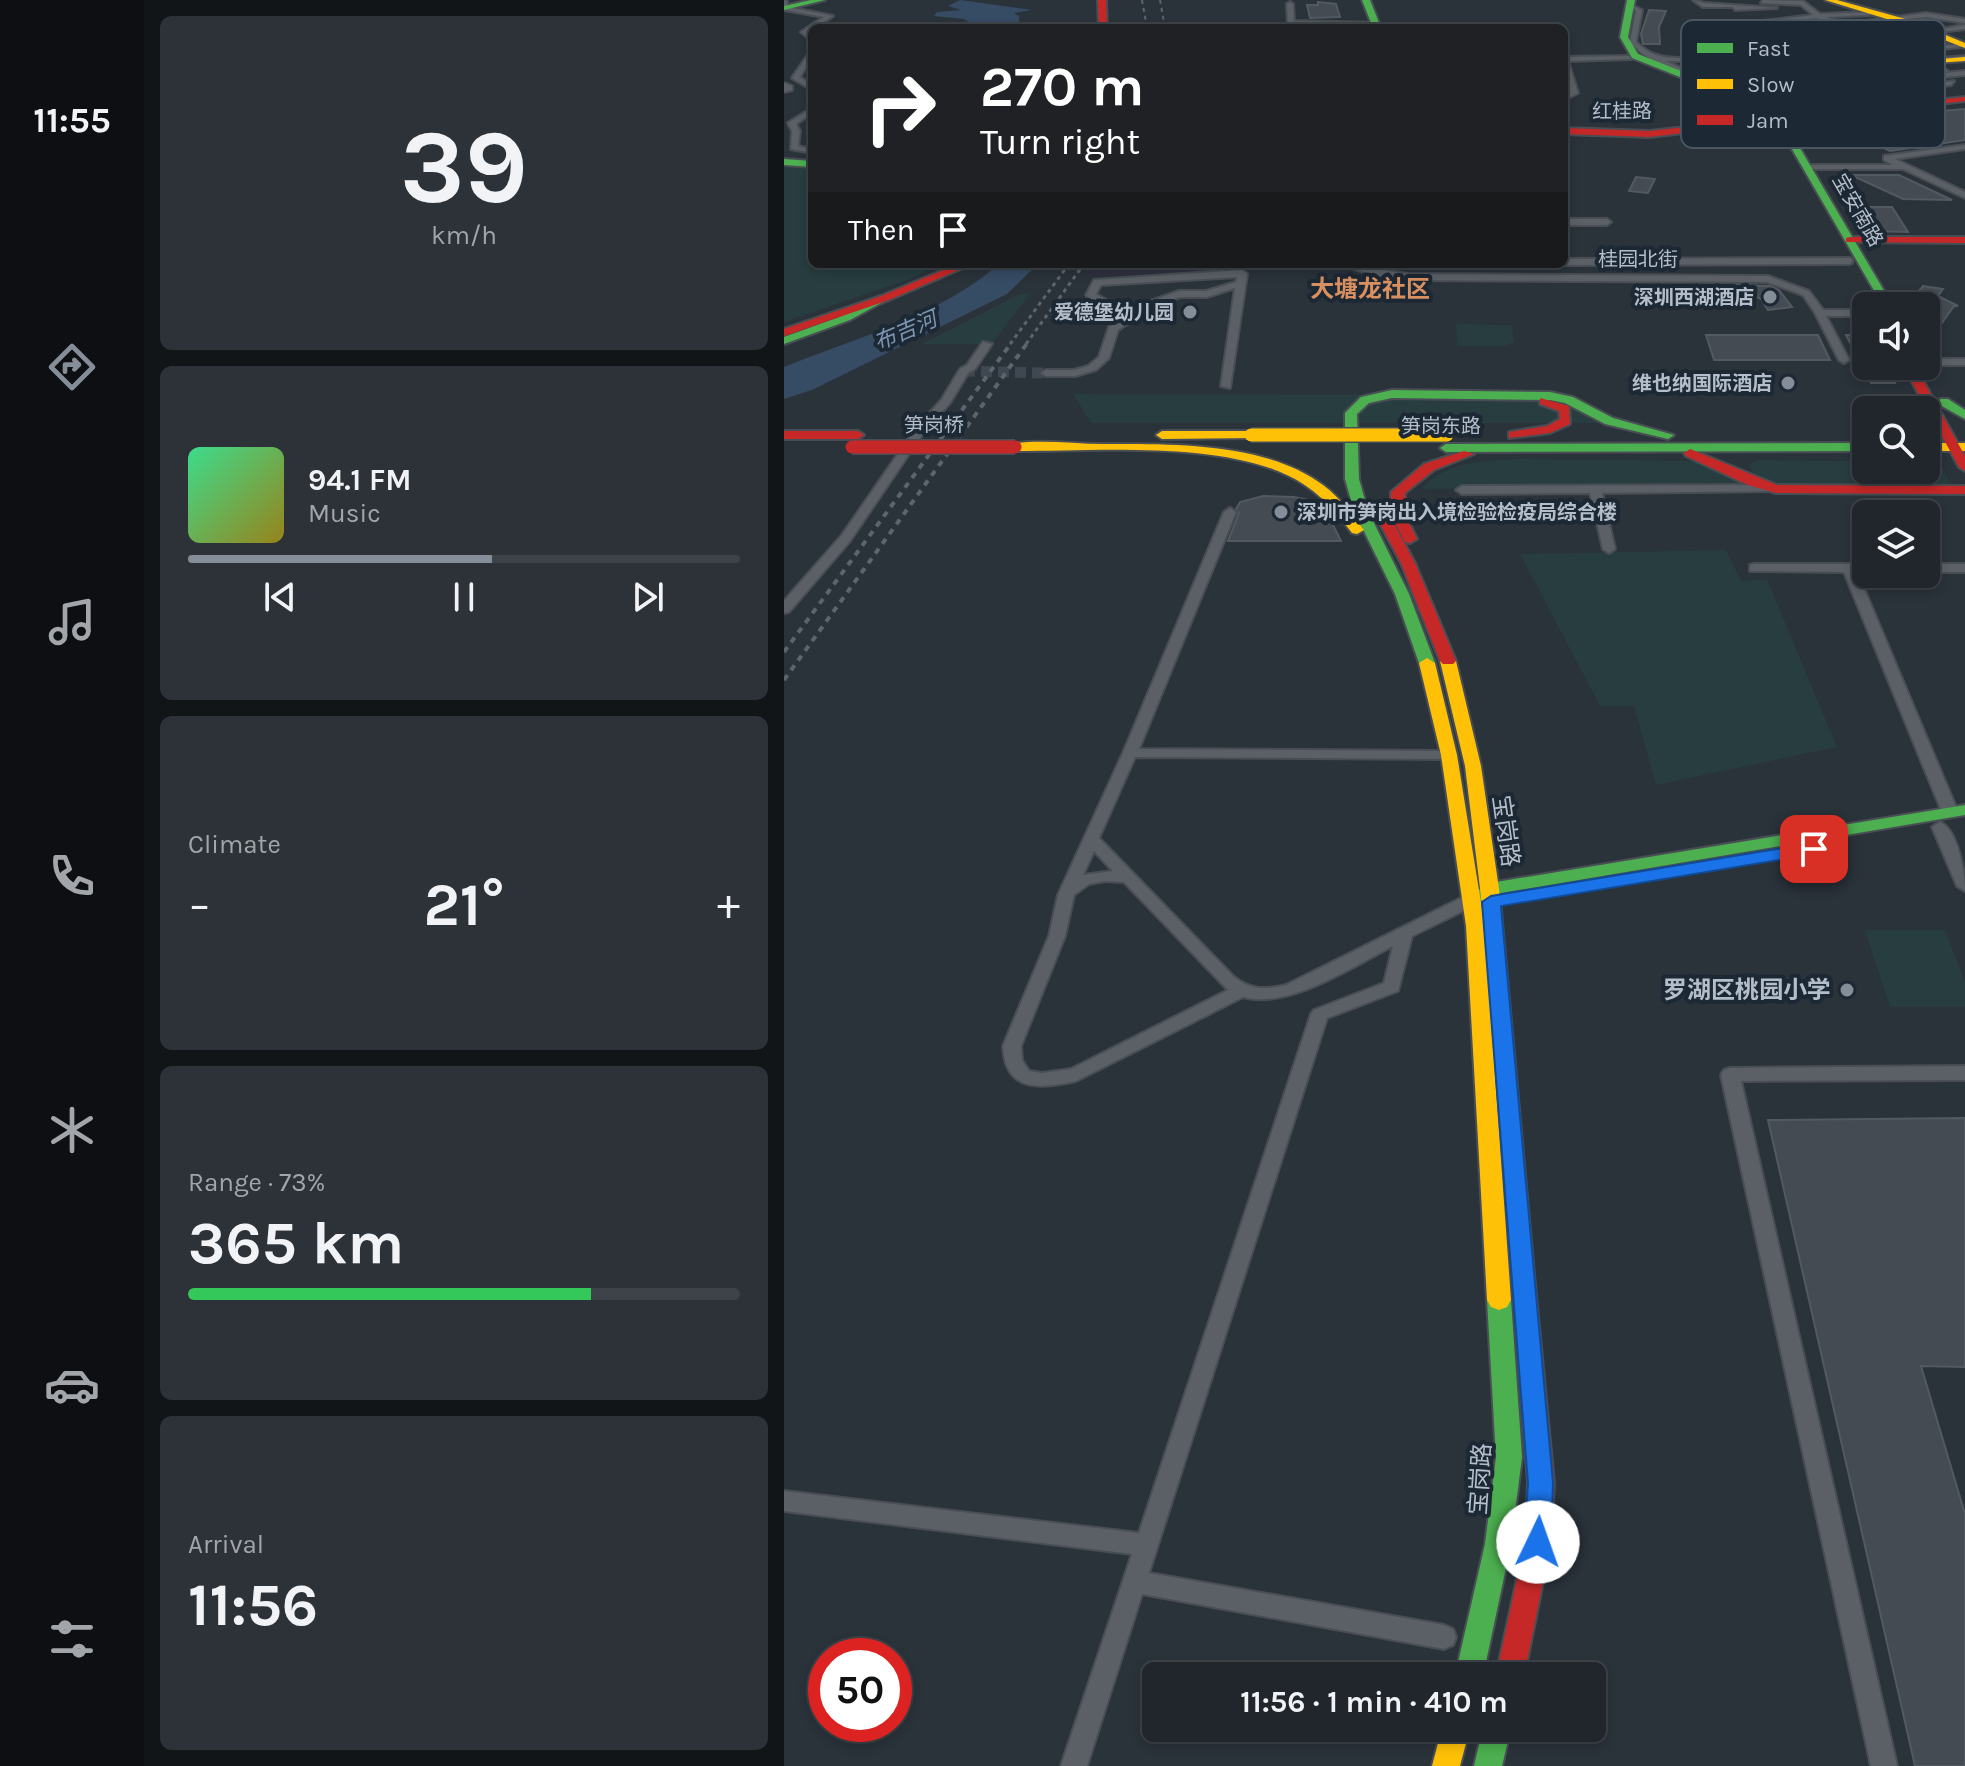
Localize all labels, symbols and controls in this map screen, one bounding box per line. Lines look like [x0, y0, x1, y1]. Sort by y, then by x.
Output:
legend [1681, 20, 1945, 148]
text: Fast [1747, 36, 1790, 62]
text: 270 m [980, 54, 1144, 119]
icon: right [848, 56, 952, 160]
text: Slow [1747, 72, 1794, 98]
text: 11:55 [33, 99, 111, 141]
street label: 红桂路 [1592, 100, 1652, 123]
text: 39 [400, 107, 528, 228]
text: Jam [1747, 108, 1789, 134]
text: Turn right [980, 121, 1140, 163]
street label: 宝安南路 [1828, 170, 1888, 251]
icon: arrive [931, 208, 975, 252]
text: Then [848, 212, 915, 248]
text: km/h [431, 220, 497, 251]
street label: 桂园北街 [1598, 248, 1678, 271]
district label: 大塘龙社区 [1310, 275, 1430, 303]
place label: 深圳西湖酒店 [1634, 286, 1754, 309]
marker: 深圳西湖酒店 [1761, 288, 1779, 306]
map controls [1852, 292, 1940, 588]
button: sound [1852, 292, 1940, 380]
place label: 爱德堡幼儿园 [1054, 301, 1174, 324]
marker: 爱德堡幼儿园 [1181, 303, 1199, 321]
water label: 布吉河 [870, 304, 945, 356]
icon: directions [44, 339, 100, 395]
place label: 维也纳国际酒店 [1632, 372, 1772, 395]
marker: 维也纳国际酒店 [1779, 374, 1797, 392]
button: search [1852, 396, 1940, 484]
street label: 笋岗桥 [904, 414, 964, 437]
street label: 笋岗东路 [1401, 415, 1481, 438]
text: 94.1 FM [308, 462, 412, 498]
text: Music [308, 498, 381, 529]
button: layers [1852, 500, 1940, 588]
place label: 深圳市笋岗出入境检验检疫局综合楼 [1297, 501, 1617, 524]
marker: 深圳市笋岗出入境检验检疫局综合楼 [1272, 503, 1290, 521]
icon: previous [258, 575, 302, 619]
icon: pause [442, 575, 486, 619]
icon: next [626, 575, 670, 619]
icon: music [44, 594, 100, 650]
street label: 宝岗路 [1487, 793, 1525, 869]
pin [1780, 815, 1848, 883]
icon: arrive [1792, 827, 1836, 871]
text: Climate [188, 829, 281, 860]
icon: phone [44, 848, 100, 904]
text: 21° [424, 870, 505, 940]
text: − [188, 879, 211, 930]
text: + [717, 879, 740, 930]
place label: 罗湖区桃园小学 [1663, 976, 1831, 1004]
marker: 罗湖区桃园小学 [1838, 981, 1856, 999]
icon: climate [44, 1102, 100, 1158]
text: Range · 73% [188, 1167, 325, 1198]
text: 365 km [188, 1208, 404, 1278]
icon: car [44, 1357, 100, 1413]
street label: 宝岗路 [1464, 1442, 1496, 1516]
position arrow [1496, 1500, 1580, 1584]
text: Arrival [188, 1529, 264, 1560]
text: 11:56 [188, 1570, 318, 1640]
icon: filters [44, 1611, 100, 1667]
speed limit sign: 50 [808, 1638, 912, 1742]
text: 11:56 · 1 min · 410 m [1240, 1684, 1508, 1720]

